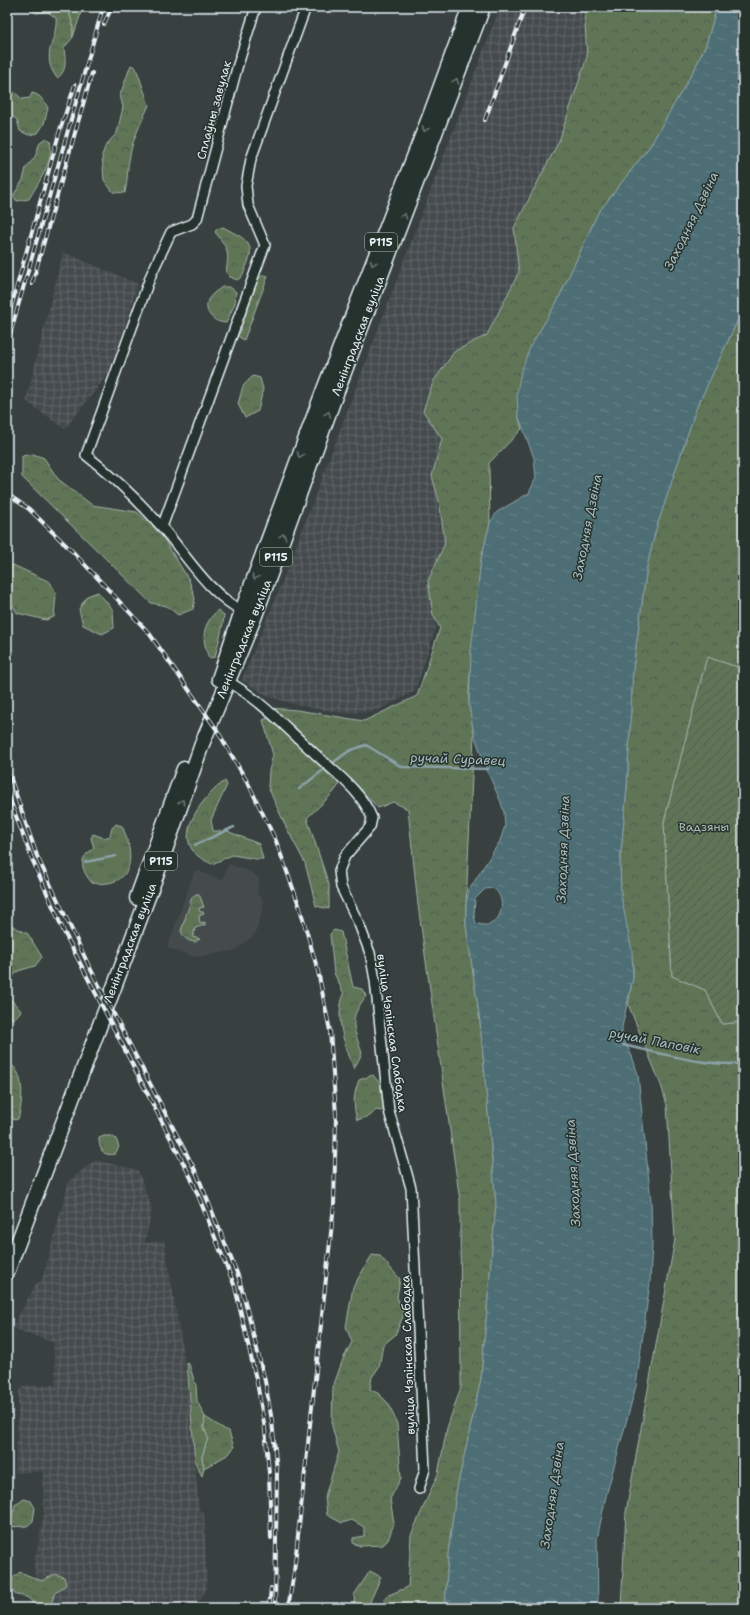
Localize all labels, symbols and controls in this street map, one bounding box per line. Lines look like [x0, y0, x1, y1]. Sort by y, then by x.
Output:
street label: Сплаўны завулак [193, 58, 235, 161]
one-way arrow [451, 77, 459, 84]
one-way arrow [421, 126, 429, 133]
water label: Заходняя Дзвіна [660, 169, 722, 273]
one-way arrow [399, 213, 407, 220]
road number: Р115 [365, 233, 397, 251]
one-way arrow [369, 260, 377, 267]
street label: Ленінградская вуліца [328, 273, 388, 398]
one-way arrow [324, 411, 332, 418]
one-way arrow [296, 451, 305, 458]
water label: Заходняя Дзвіна [568, 473, 606, 581]
one-way arrow [279, 533, 287, 540]
road number: Р115 [260, 548, 292, 566]
one-way arrow [251, 573, 259, 580]
street label: Ленінградская вуліца [213, 577, 275, 701]
water label: ручай Суравец [409, 749, 506, 769]
water label: Заходняя Дзвіна [553, 795, 573, 903]
one-way arrow [177, 799, 186, 806]
park label: Вадзяны [679, 819, 729, 835]
road number: Р115 [145, 852, 177, 870]
street label: Ленінградская вуліца [100, 880, 160, 1005]
street label: вуліца Чэпінская Слабодка [373, 953, 411, 1114]
water label: ручай Паповік [607, 1024, 703, 1058]
water label: Заходняя Дзвіна [562, 1119, 584, 1227]
street label: вуліца Чэпінская Слабодка [397, 1274, 419, 1435]
water label: Заходняя Дзвіна [536, 1441, 568, 1549]

